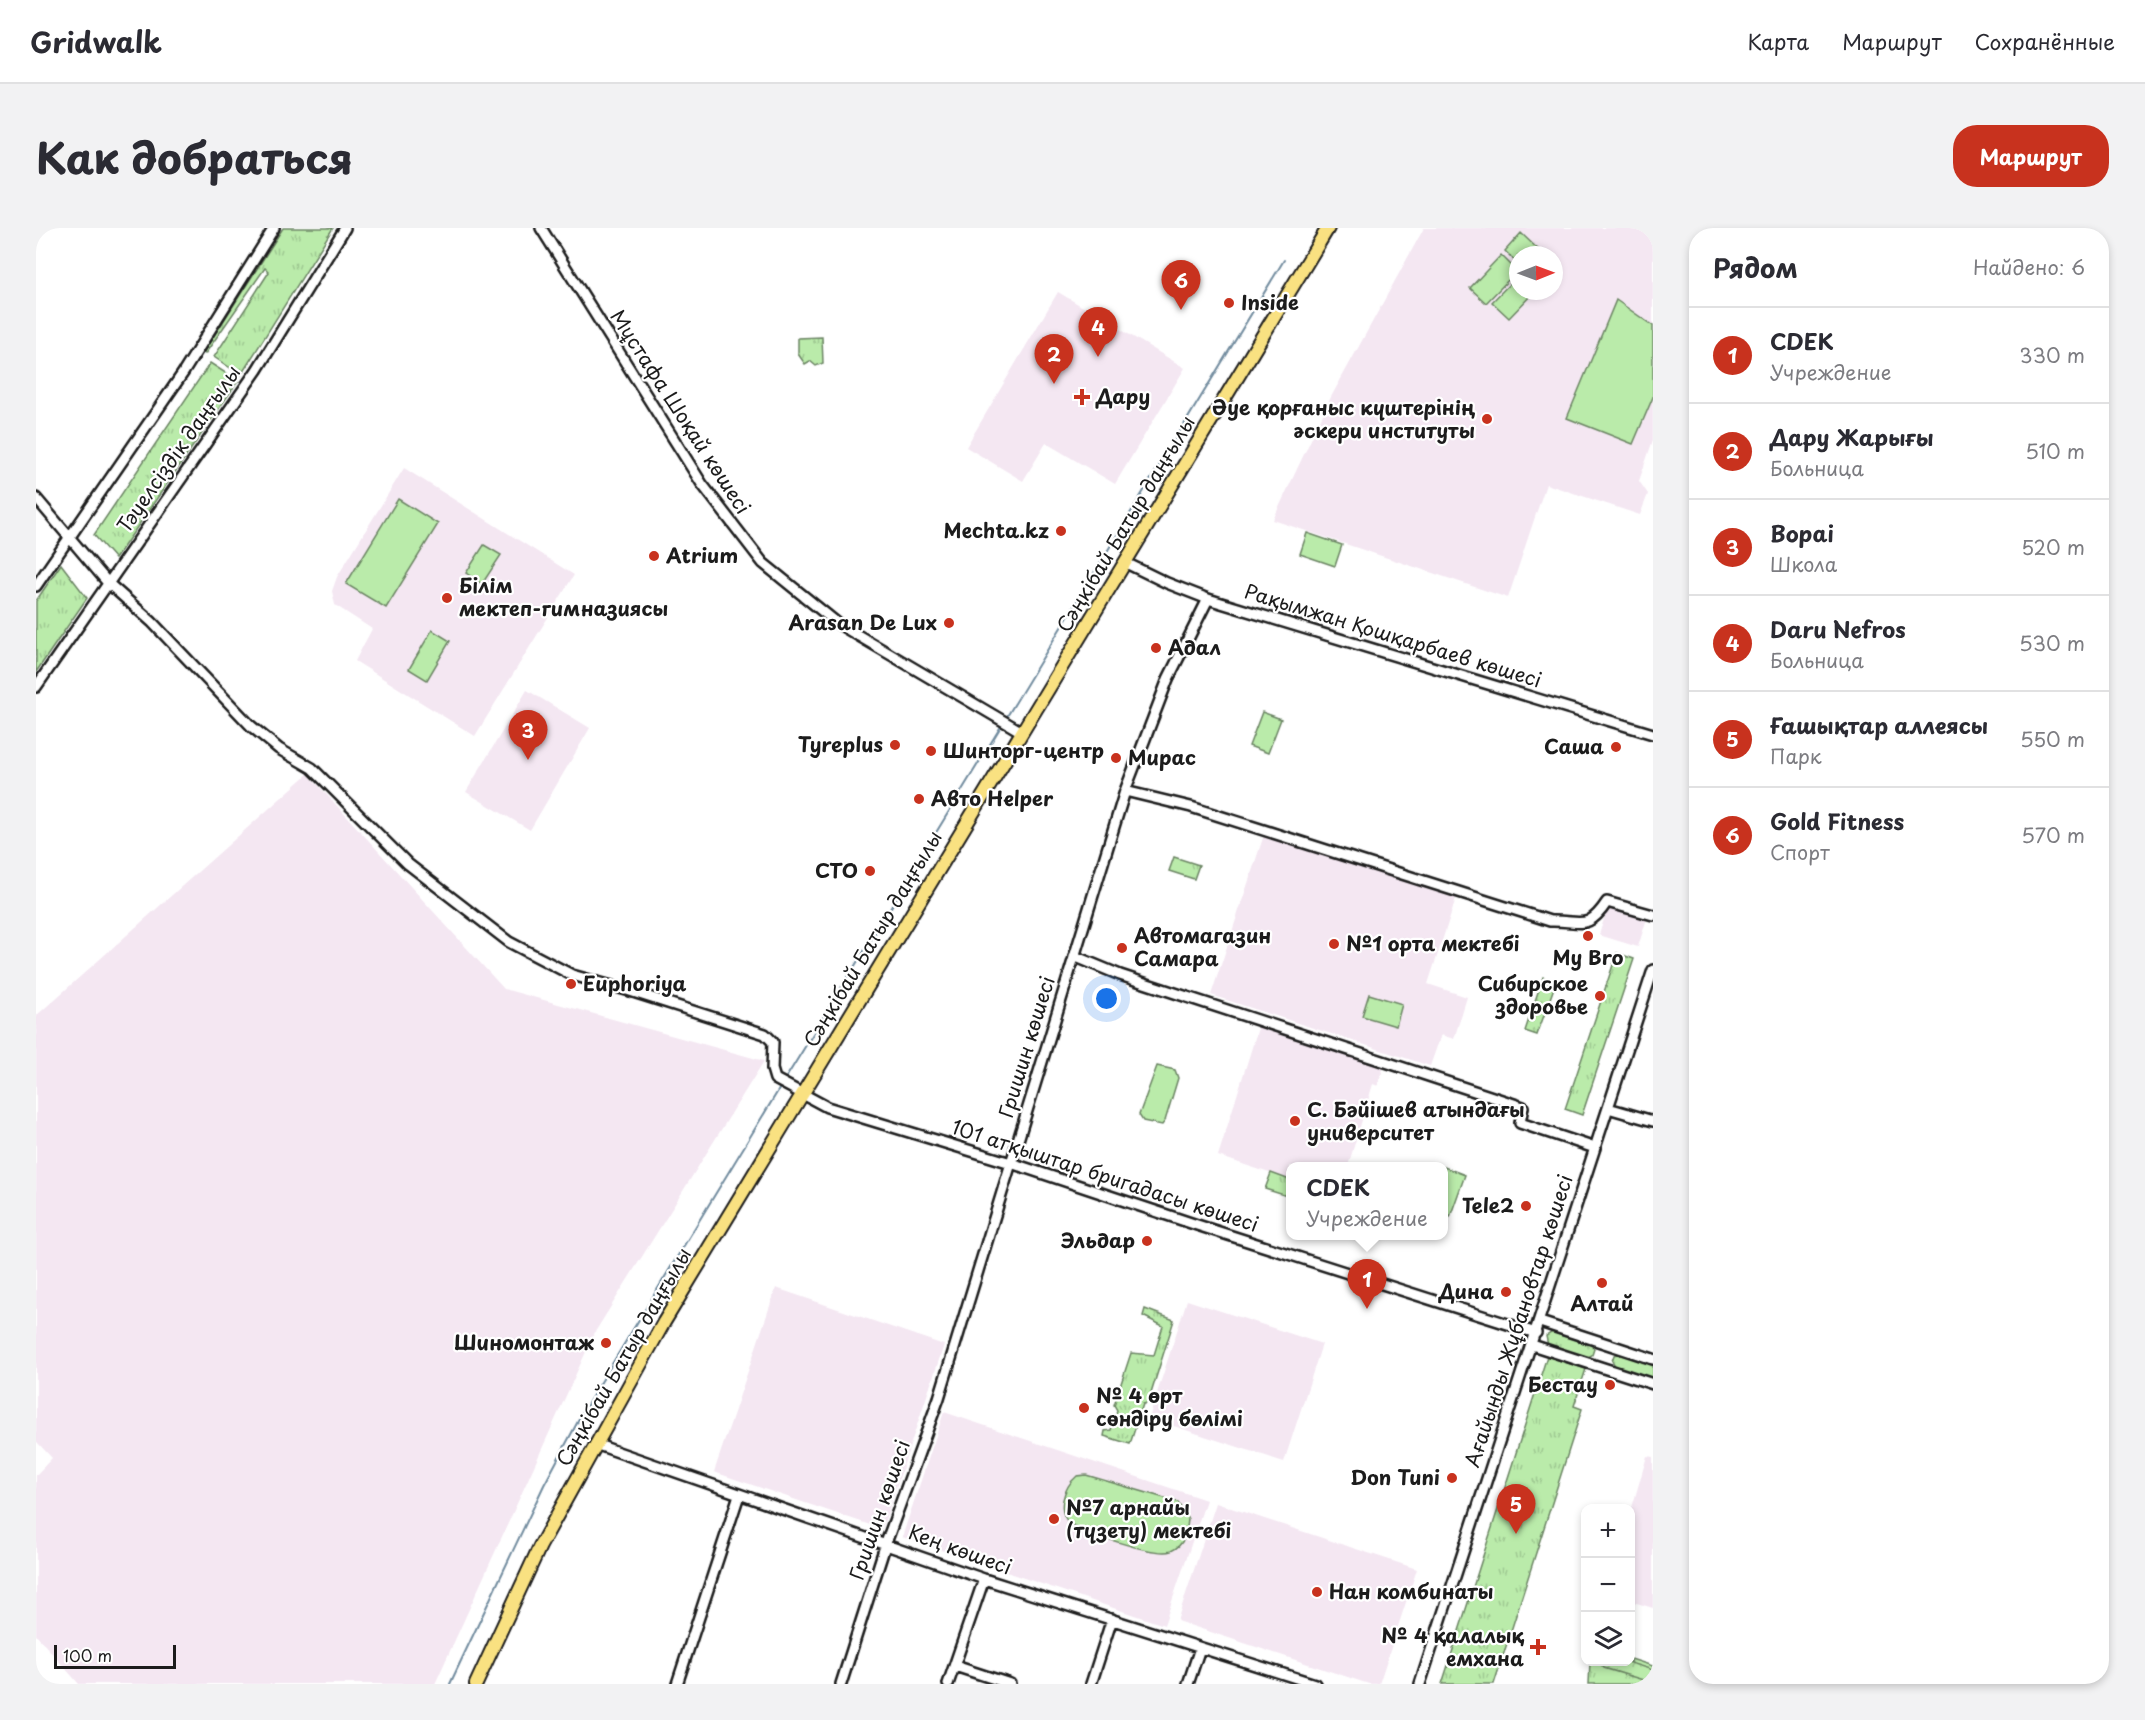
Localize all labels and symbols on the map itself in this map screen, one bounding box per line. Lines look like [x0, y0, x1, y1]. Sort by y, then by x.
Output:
north arrow [1509, 246, 1563, 300]
pin: 6 [1162, 260, 1200, 310]
place label: Inside [1241, 287, 1299, 317]
marker: Inside [1222, 296, 1236, 310]
street label: Мұстафа Шоқай көшесі [603, 303, 758, 520]
pin: 4 [1078, 308, 1118, 357]
pin: 2 [1034, 334, 1074, 384]
street label: Тәуелсіздік даңғылы [109, 359, 247, 538]
place label: Дару [1095, 381, 1150, 411]
marker: Дару [1073, 388, 1091, 406]
place label: Әуе қорғаныс күштерінің әскери институты [1212, 392, 1476, 445]
street label: Сәңкібай Батыр даңғылы [1048, 409, 1202, 637]
marker: Әуе қорғаныс күштерінің әскери институты [1480, 412, 1494, 426]
place label: Mechta.kz [944, 515, 1049, 545]
marker: Mechta.kz [1054, 524, 1068, 538]
place label: Atrium [665, 540, 738, 570]
marker: Atrium [647, 549, 661, 563]
place label: Білім мектеп-гимназиясы [459, 570, 668, 623]
street label: Рақымжан Қошқарбаев көшесі [1241, 575, 1546, 695]
marker: Білім мектеп-гимназиясы [440, 591, 454, 605]
place label: Arasan De Lux [788, 607, 937, 637]
marker: Arasan De Lux [942, 616, 956, 630]
place label: Адал [1168, 632, 1221, 662]
marker: Адал [1149, 641, 1163, 655]
pin: 3 [508, 710, 548, 760]
place label: Tyreplus [798, 729, 883, 759]
place label: Саша [1544, 731, 1604, 761]
place label: Шинторг-центр [943, 735, 1104, 765]
marker: Tyreplus [888, 738, 902, 752]
marker: Саша [1609, 740, 1623, 754]
place label: Мирас [1128, 742, 1196, 772]
marker: Шинторг-центр [924, 744, 938, 758]
marker: Мирас [1109, 751, 1123, 765]
place label: Авто Helper [931, 783, 1054, 813]
marker: Авто Helper [912, 792, 926, 806]
street label: Сәңкібай Батыр даңғылы [795, 824, 949, 1052]
place label: СТО [815, 855, 858, 885]
marker: СТО [863, 864, 877, 878]
place label: Автомагазин Самара [1134, 920, 1271, 973]
place label: №1 орта мектебі [1346, 928, 1520, 958]
marker: My Bro [1581, 929, 1595, 943]
marker: №1 орта мектебі [1327, 937, 1341, 951]
marker: Автомагазин Самара [1115, 941, 1129, 955]
place label: My Bro [1553, 942, 1624, 972]
place label: Euphoriya [583, 968, 687, 998]
place label: Сибирское здоровье [1478, 968, 1588, 1021]
street label: Гришин көшесі [990, 972, 1062, 1121]
marker: Euphoriya [564, 977, 578, 991]
your location [1092, 984, 1121, 1013]
marker: Сибирское здоровье [1593, 989, 1607, 1003]
place label: С. Бәйішев атындағы университет [1307, 1094, 1525, 1147]
street label: 101 атқыштар бригадасы көшесі [948, 1111, 1263, 1239]
marker: С. Бәйішев атындағы университет [1288, 1114, 1302, 1128]
street label: Ағайынды Жұбановтар көшесі [1456, 1170, 1580, 1471]
place label: Tele2 [1462, 1190, 1514, 1220]
marker: Tele2 [1519, 1199, 1533, 1213]
place label: Эльдар [1061, 1225, 1135, 1255]
marker: Эльдар [1140, 1234, 1154, 1248]
street label: Сәңкібай Батыр даңғылы [548, 1242, 698, 1471]
pin: 1 [1348, 1260, 1386, 1309]
place label: Дина [1438, 1276, 1494, 1306]
marker: Алтай [1595, 1276, 1609, 1290]
marker: Дина [1499, 1285, 1513, 1299]
place label: Алтай [1571, 1288, 1634, 1318]
place label: Шиномонтаж [454, 1327, 594, 1357]
marker: Шиномонтаж [599, 1336, 613, 1350]
place label: Бестау [1528, 1369, 1598, 1399]
marker: Бестау [1603, 1378, 1617, 1392]
place label: № 4 өрт сөндіру бөлімі [1096, 1380, 1243, 1433]
marker: № 4 өрт сөндіру бөлімі [1077, 1401, 1091, 1415]
street label: Гришин көшесі [841, 1435, 917, 1584]
place label: Don Tuni [1350, 1462, 1440, 1492]
marker: Don Tuni [1445, 1471, 1459, 1485]
pin: 5 [1496, 1484, 1536, 1534]
place label: №7 арнайы (түзету) мектебі [1066, 1492, 1232, 1545]
marker: №7 арнайы (түзету) мектебі [1047, 1512, 1061, 1526]
street label: Кең көшесі [904, 1517, 1016, 1582]
place label: Нан комбинаты [1329, 1576, 1493, 1606]
marker: Нан комбинаты [1310, 1585, 1324, 1599]
place label: № 4 қалалық емхана [1381, 1620, 1525, 1673]
marker: № 4 қалалық емхана [1529, 1638, 1547, 1656]
scale bar [54, 1642, 176, 1670]

